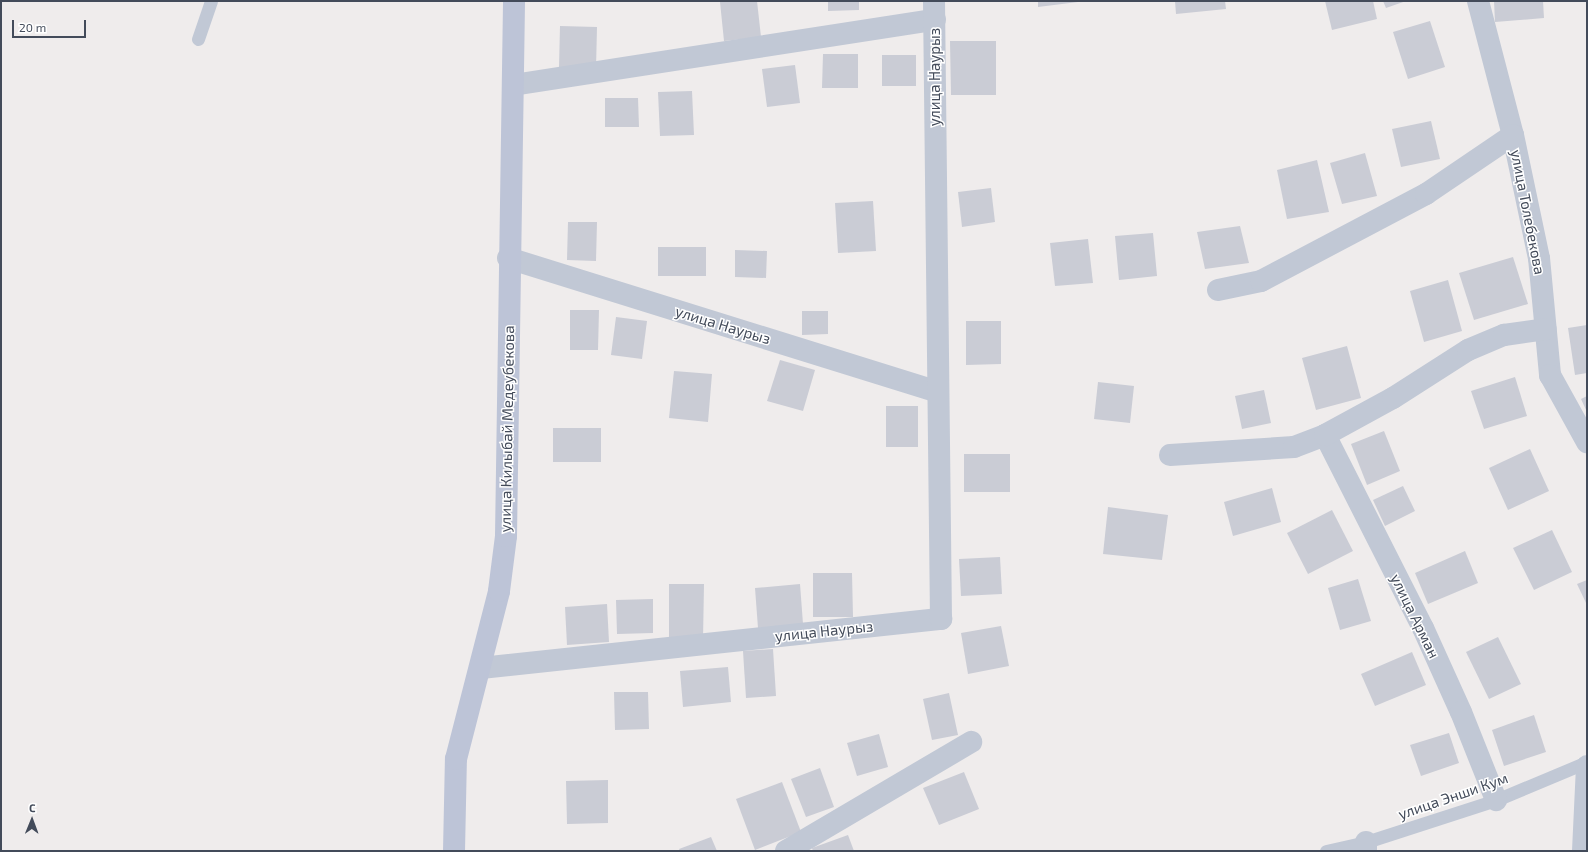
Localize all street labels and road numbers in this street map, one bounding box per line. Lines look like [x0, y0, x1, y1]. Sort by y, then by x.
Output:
street label: улица Наурыз [926, 28, 944, 126]
street label: улица Толебекова [1507, 148, 1549, 276]
street label: улица Наурыз [673, 302, 773, 348]
street label: улица Килыбай Медеубекова [496, 325, 518, 533]
street label: улица Арман [1387, 571, 1443, 661]
street label: улица Наурыз [774, 617, 874, 645]
street label: улица Энши Кум [1396, 769, 1510, 823]

